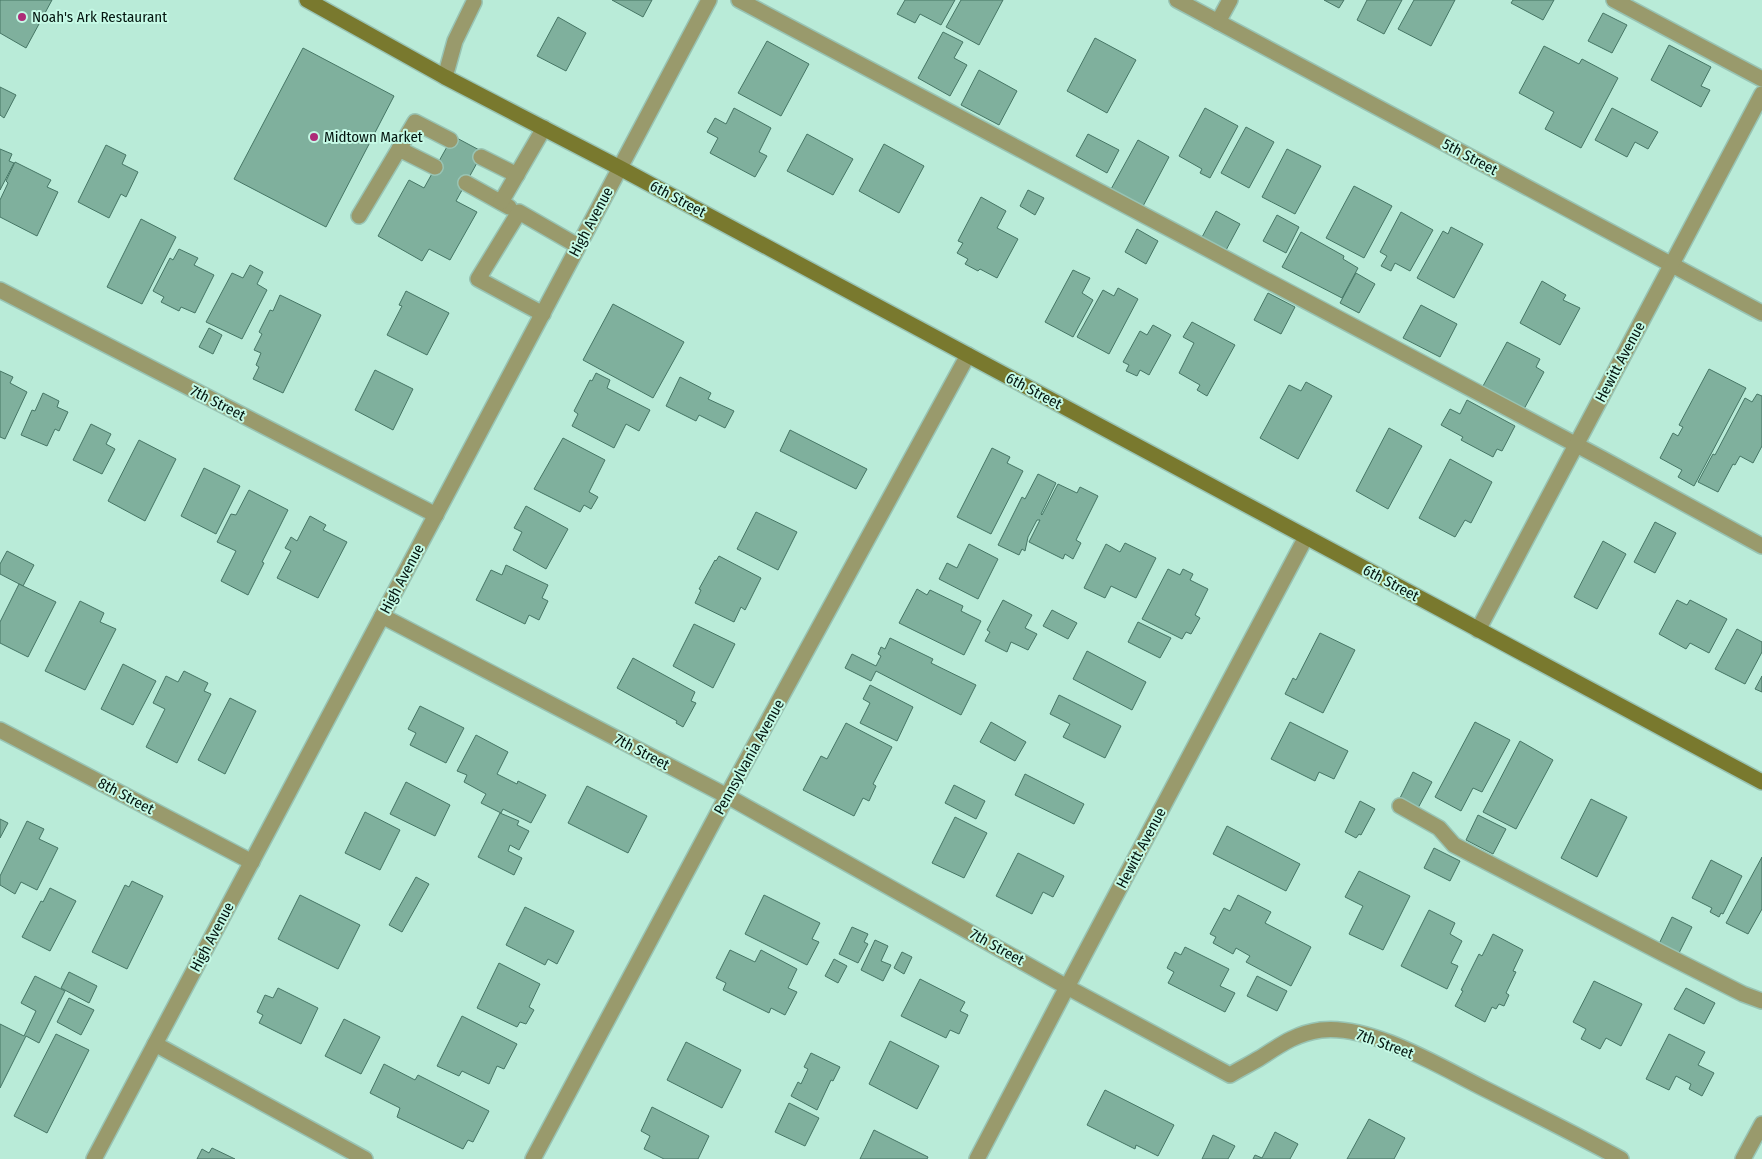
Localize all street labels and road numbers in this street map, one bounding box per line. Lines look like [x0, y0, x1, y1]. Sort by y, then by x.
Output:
street label: 5th Street [1439, 135, 1501, 179]
street label: 6th Street [647, 177, 709, 221]
street label: High Avenue [565, 184, 617, 260]
street label: Hewitt Avenue [1591, 319, 1649, 405]
street label: 6th Street [1003, 369, 1065, 413]
street label: 7th Street [187, 382, 249, 425]
street label: High Avenue [376, 541, 428, 617]
street label: 6th Street [1360, 561, 1422, 605]
street label: Pennsylvania Avenue [710, 696, 788, 818]
street label: 7th Street [612, 730, 672, 774]
street label: 8th Street [95, 774, 157, 818]
street label: Hewitt Avenue [1112, 805, 1170, 891]
street label: High Avenue [186, 899, 238, 975]
street label: 7th Street [967, 925, 1027, 969]
street label: 7th Street [1354, 1025, 1416, 1063]

